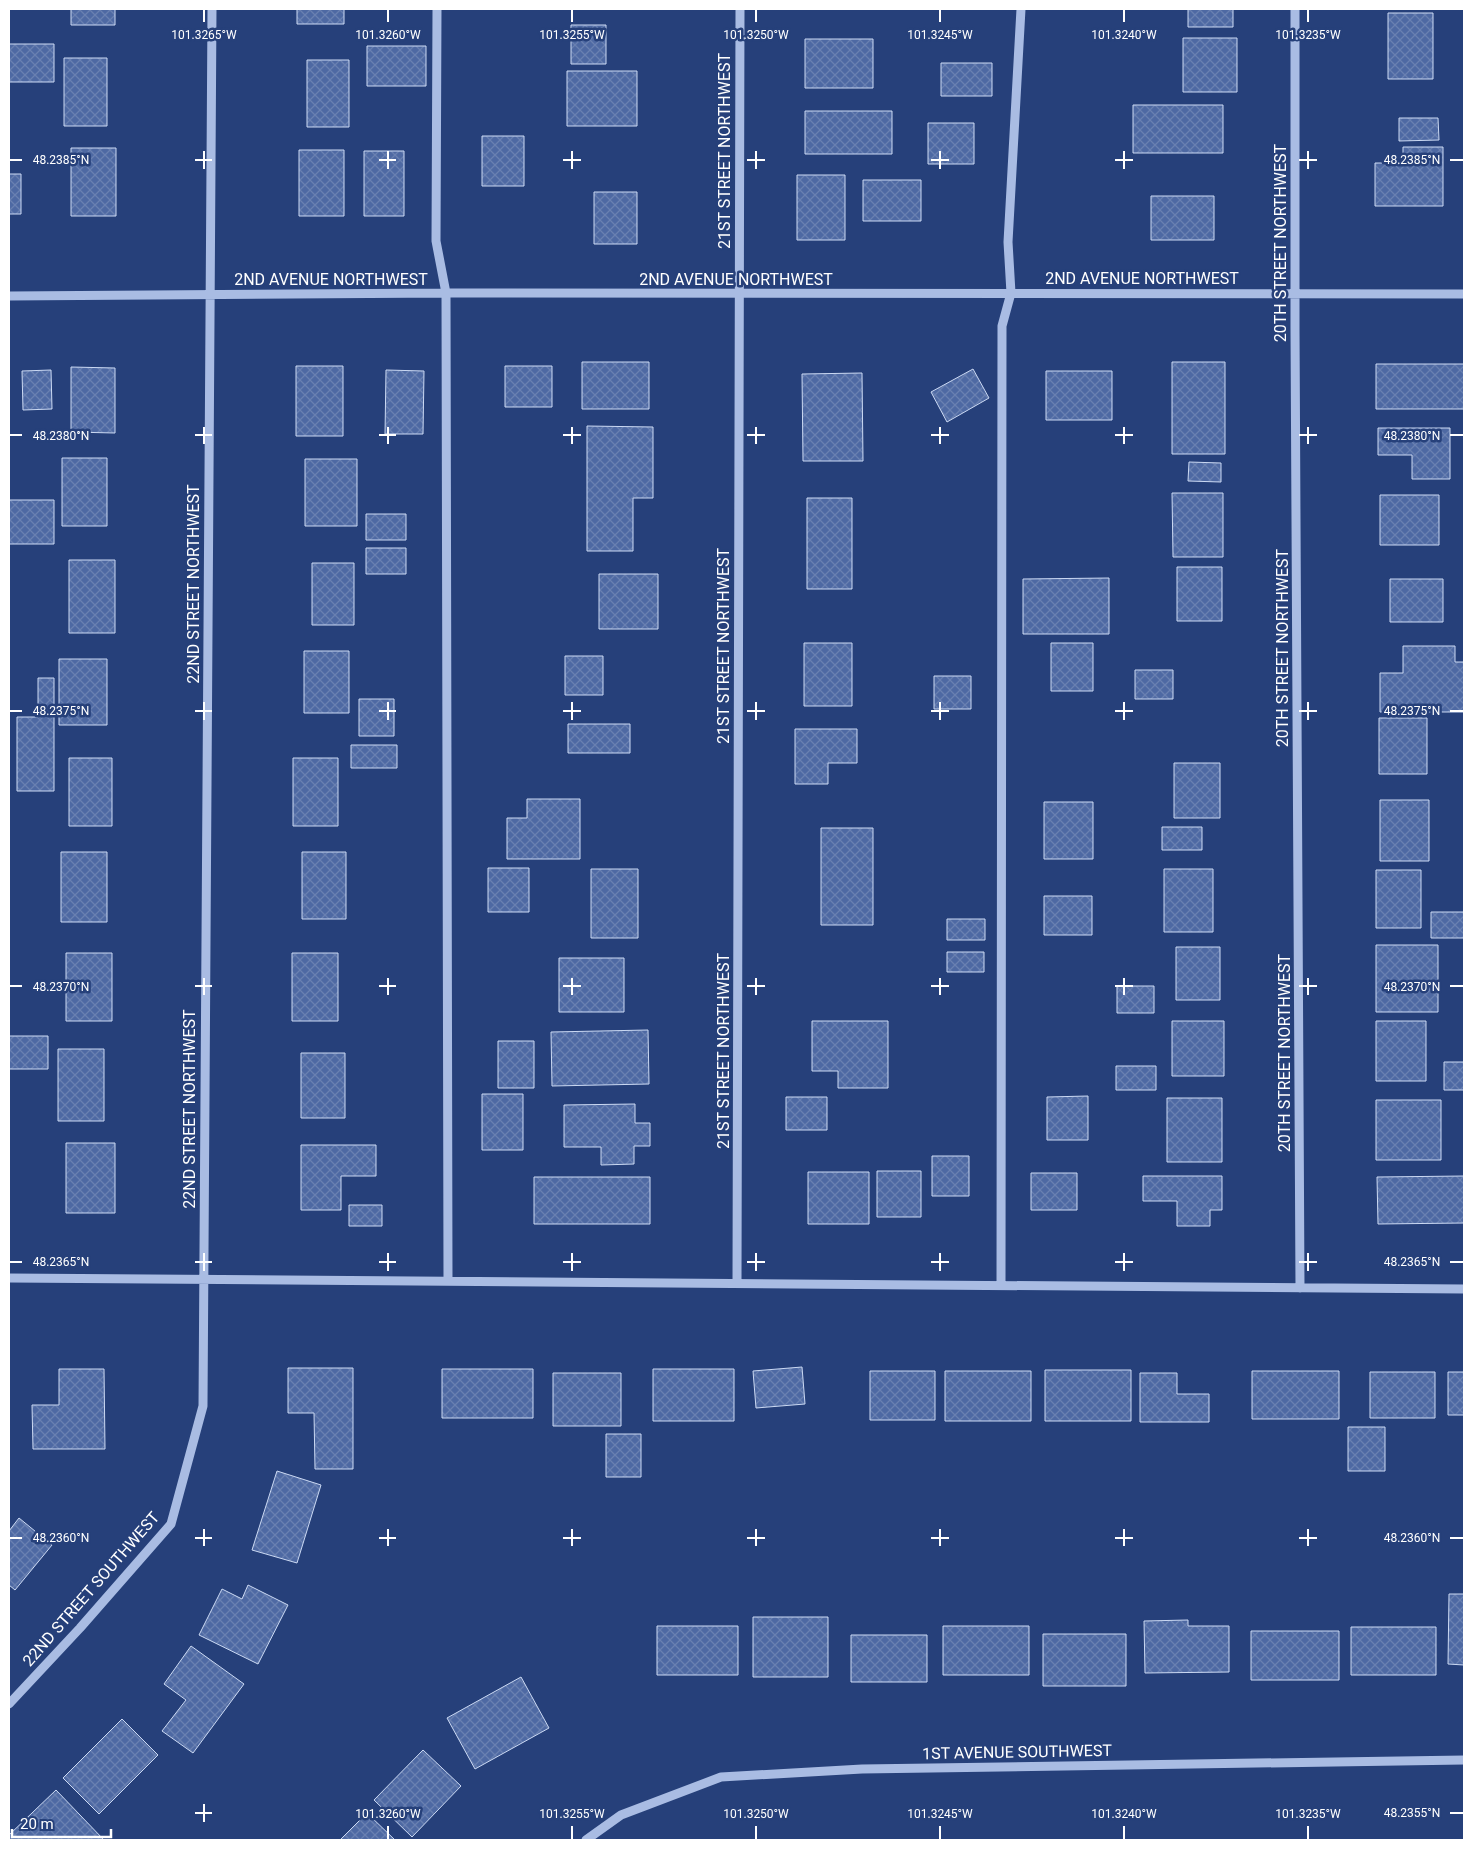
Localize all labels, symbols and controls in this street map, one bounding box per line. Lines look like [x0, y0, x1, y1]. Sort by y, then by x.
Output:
text: 101.3265°W [171, 28, 237, 42]
text: 101.3260°W [355, 28, 421, 42]
text: 101.3255°W [539, 28, 605, 42]
text: 101.3250°W [723, 28, 789, 42]
text: 101.3245°W [907, 28, 973, 42]
text: 101.3240°W [1091, 28, 1157, 42]
text: 101.3235°W [1275, 28, 1341, 42]
street label: 21ST STREET NORTHWEST [715, 53, 734, 249]
street label: 20TH STREET NORTHWEST [1271, 143, 1290, 342]
text: 48.2385°N [33, 153, 89, 167]
text: 48.2385°N [1384, 153, 1440, 167]
street label: 2ND AVENUE NORTHWEST [1045, 269, 1239, 288]
street label: 2ND AVENUE NORTHWEST [234, 270, 428, 289]
street label: 2ND AVENUE NORTHWEST [639, 270, 833, 289]
text: 48.2380°N [33, 429, 89, 443]
text: 48.2380°N [1384, 429, 1440, 443]
street label: 22ND STREET NORTHWEST [184, 484, 203, 684]
street label: 21ST STREET NORTHWEST [714, 548, 733, 744]
street label: 20TH STREET NORTHWEST [1273, 548, 1292, 747]
text: 48.2375°N [33, 704, 89, 718]
text: 48.2375°N [1384, 704, 1440, 718]
street label: 21ST STREET NORTHWEST [714, 953, 733, 1149]
street label: 20TH STREET NORTHWEST [1275, 953, 1294, 1152]
text: 48.2370°N [33, 980, 89, 994]
text: 48.2370°N [1384, 980, 1440, 994]
street label: 22ND STREET NORTHWEST [180, 1009, 199, 1209]
text: 48.2365°N [33, 1255, 89, 1269]
text: 48.2365°N [1384, 1255, 1440, 1269]
street label: 22ND STREET SOUTHWEST [19, 1508, 164, 1670]
text: 48.2360°N [33, 1531, 89, 1545]
text: 48.2360°N [1384, 1531, 1440, 1545]
street label: 1ST AVENUE SOUTHWEST [922, 1741, 1112, 1763]
scale bar [12, 1806, 111, 1838]
text: 48.2355°N [1384, 1806, 1440, 1820]
text: 101.3260°W [355, 1807, 421, 1821]
text: 101.3255°W [539, 1807, 605, 1821]
text: 101.3250°W [723, 1807, 789, 1821]
text: 101.3245°W [907, 1807, 973, 1821]
text: 101.3240°W [1091, 1807, 1157, 1821]
text: 101.3235°W [1275, 1807, 1341, 1821]
text: 20 m [20, 1815, 54, 1833]

